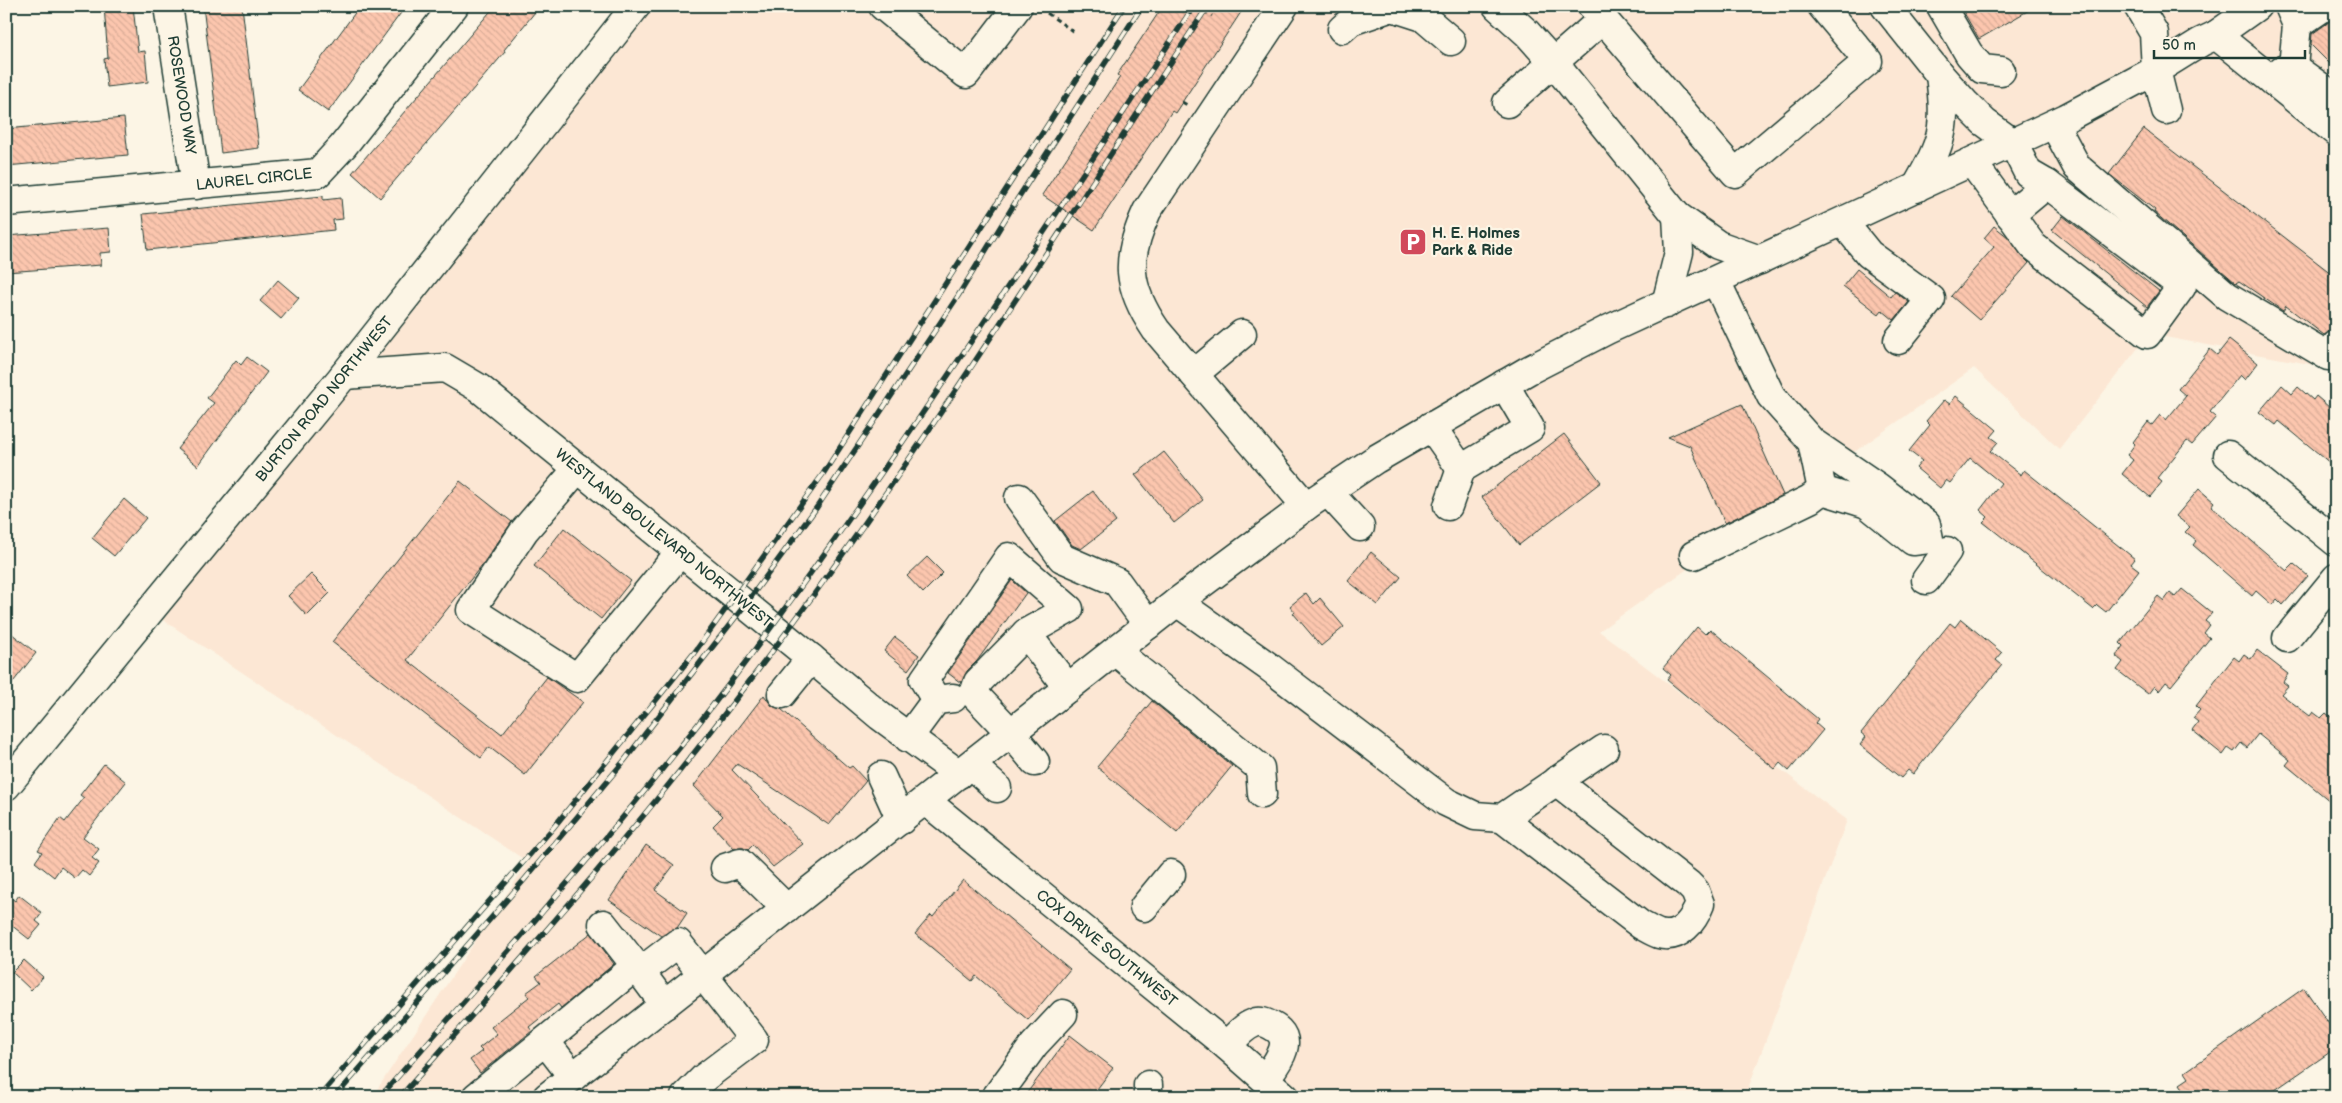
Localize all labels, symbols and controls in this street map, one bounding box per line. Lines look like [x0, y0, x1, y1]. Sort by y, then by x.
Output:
scale bar [2154, 28, 2306, 60]
street label: ROSEWOOD WAY [163, 34, 200, 156]
text: 50 m [2162, 36, 2196, 55]
street label: LAUREL CIRCLE [195, 164, 313, 195]
place label: H. E. Holmes Park & Ride [1432, 224, 1520, 260]
parking icon: H. E. Holmes Park & Ride [1398, 227, 1428, 257]
street label: BURTON ROAD NORTHWEST [252, 313, 397, 486]
street label: WESTLAND BOULEVARD NORTHWEST [551, 445, 776, 632]
street label: COX DRIVE SOUTHWEST [1032, 886, 1181, 1011]

